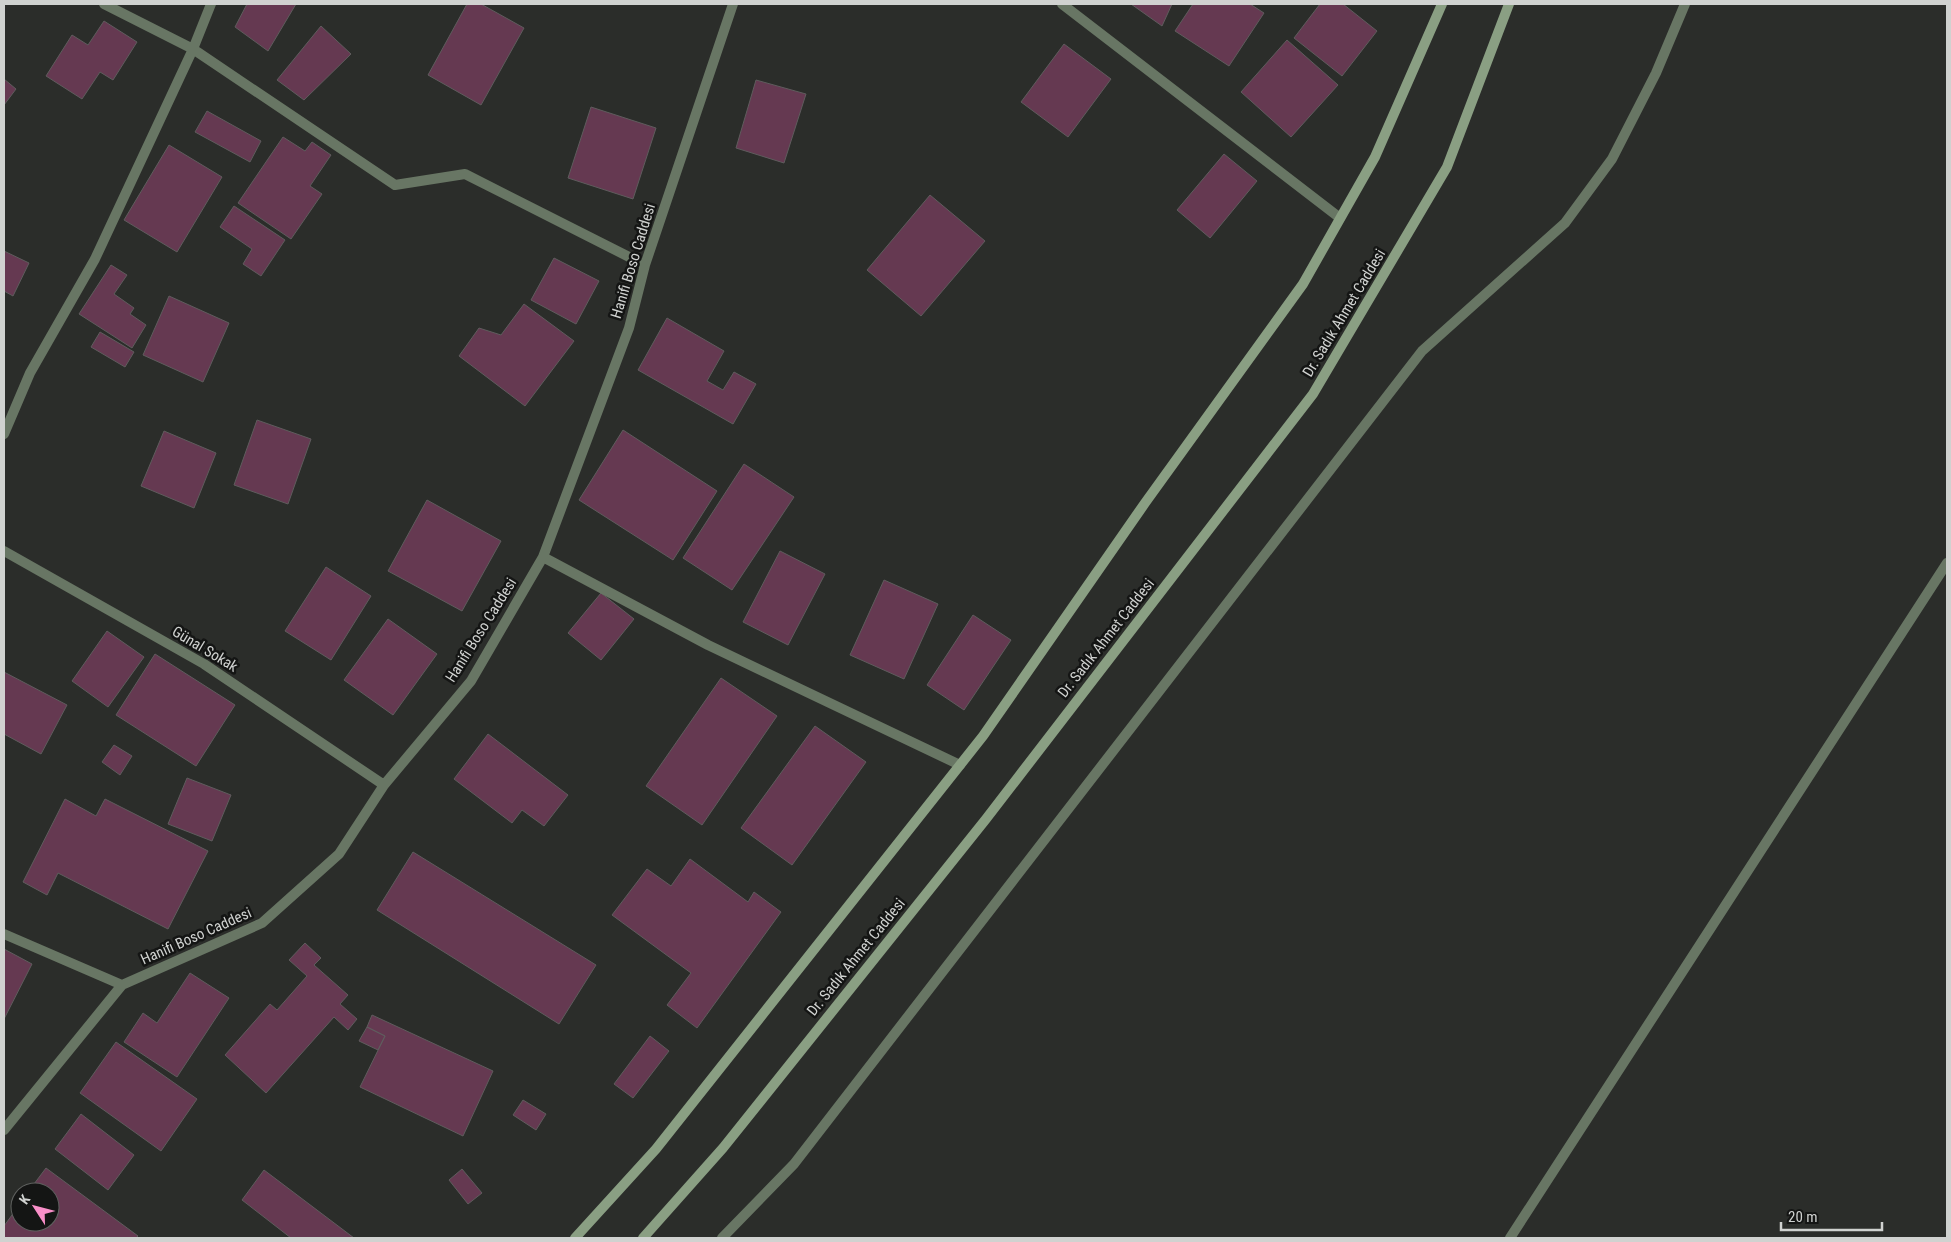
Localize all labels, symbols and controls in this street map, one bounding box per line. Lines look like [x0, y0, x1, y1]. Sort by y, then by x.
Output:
street label: Hanifi Boso Caddesi [607, 201, 659, 321]
street label: Dr. Sadık Ahmet Caddesi [1299, 246, 1389, 380]
street label: Hanifi Boso Caddesi [442, 575, 520, 685]
street label: Dr. Sadık Ahmet Caddesi [1054, 575, 1158, 701]
street label: Günal Sokak [169, 622, 241, 676]
street label: Dr. Sadık Ahmet Caddesi [803, 895, 909, 1019]
street label: Hanifi Boso Caddesi [138, 903, 254, 969]
north arrow [10, 1182, 60, 1232]
text: K [16, 1191, 33, 1207]
scale bar [1781, 1200, 1882, 1232]
text: 20 m [1788, 1208, 1818, 1226]

